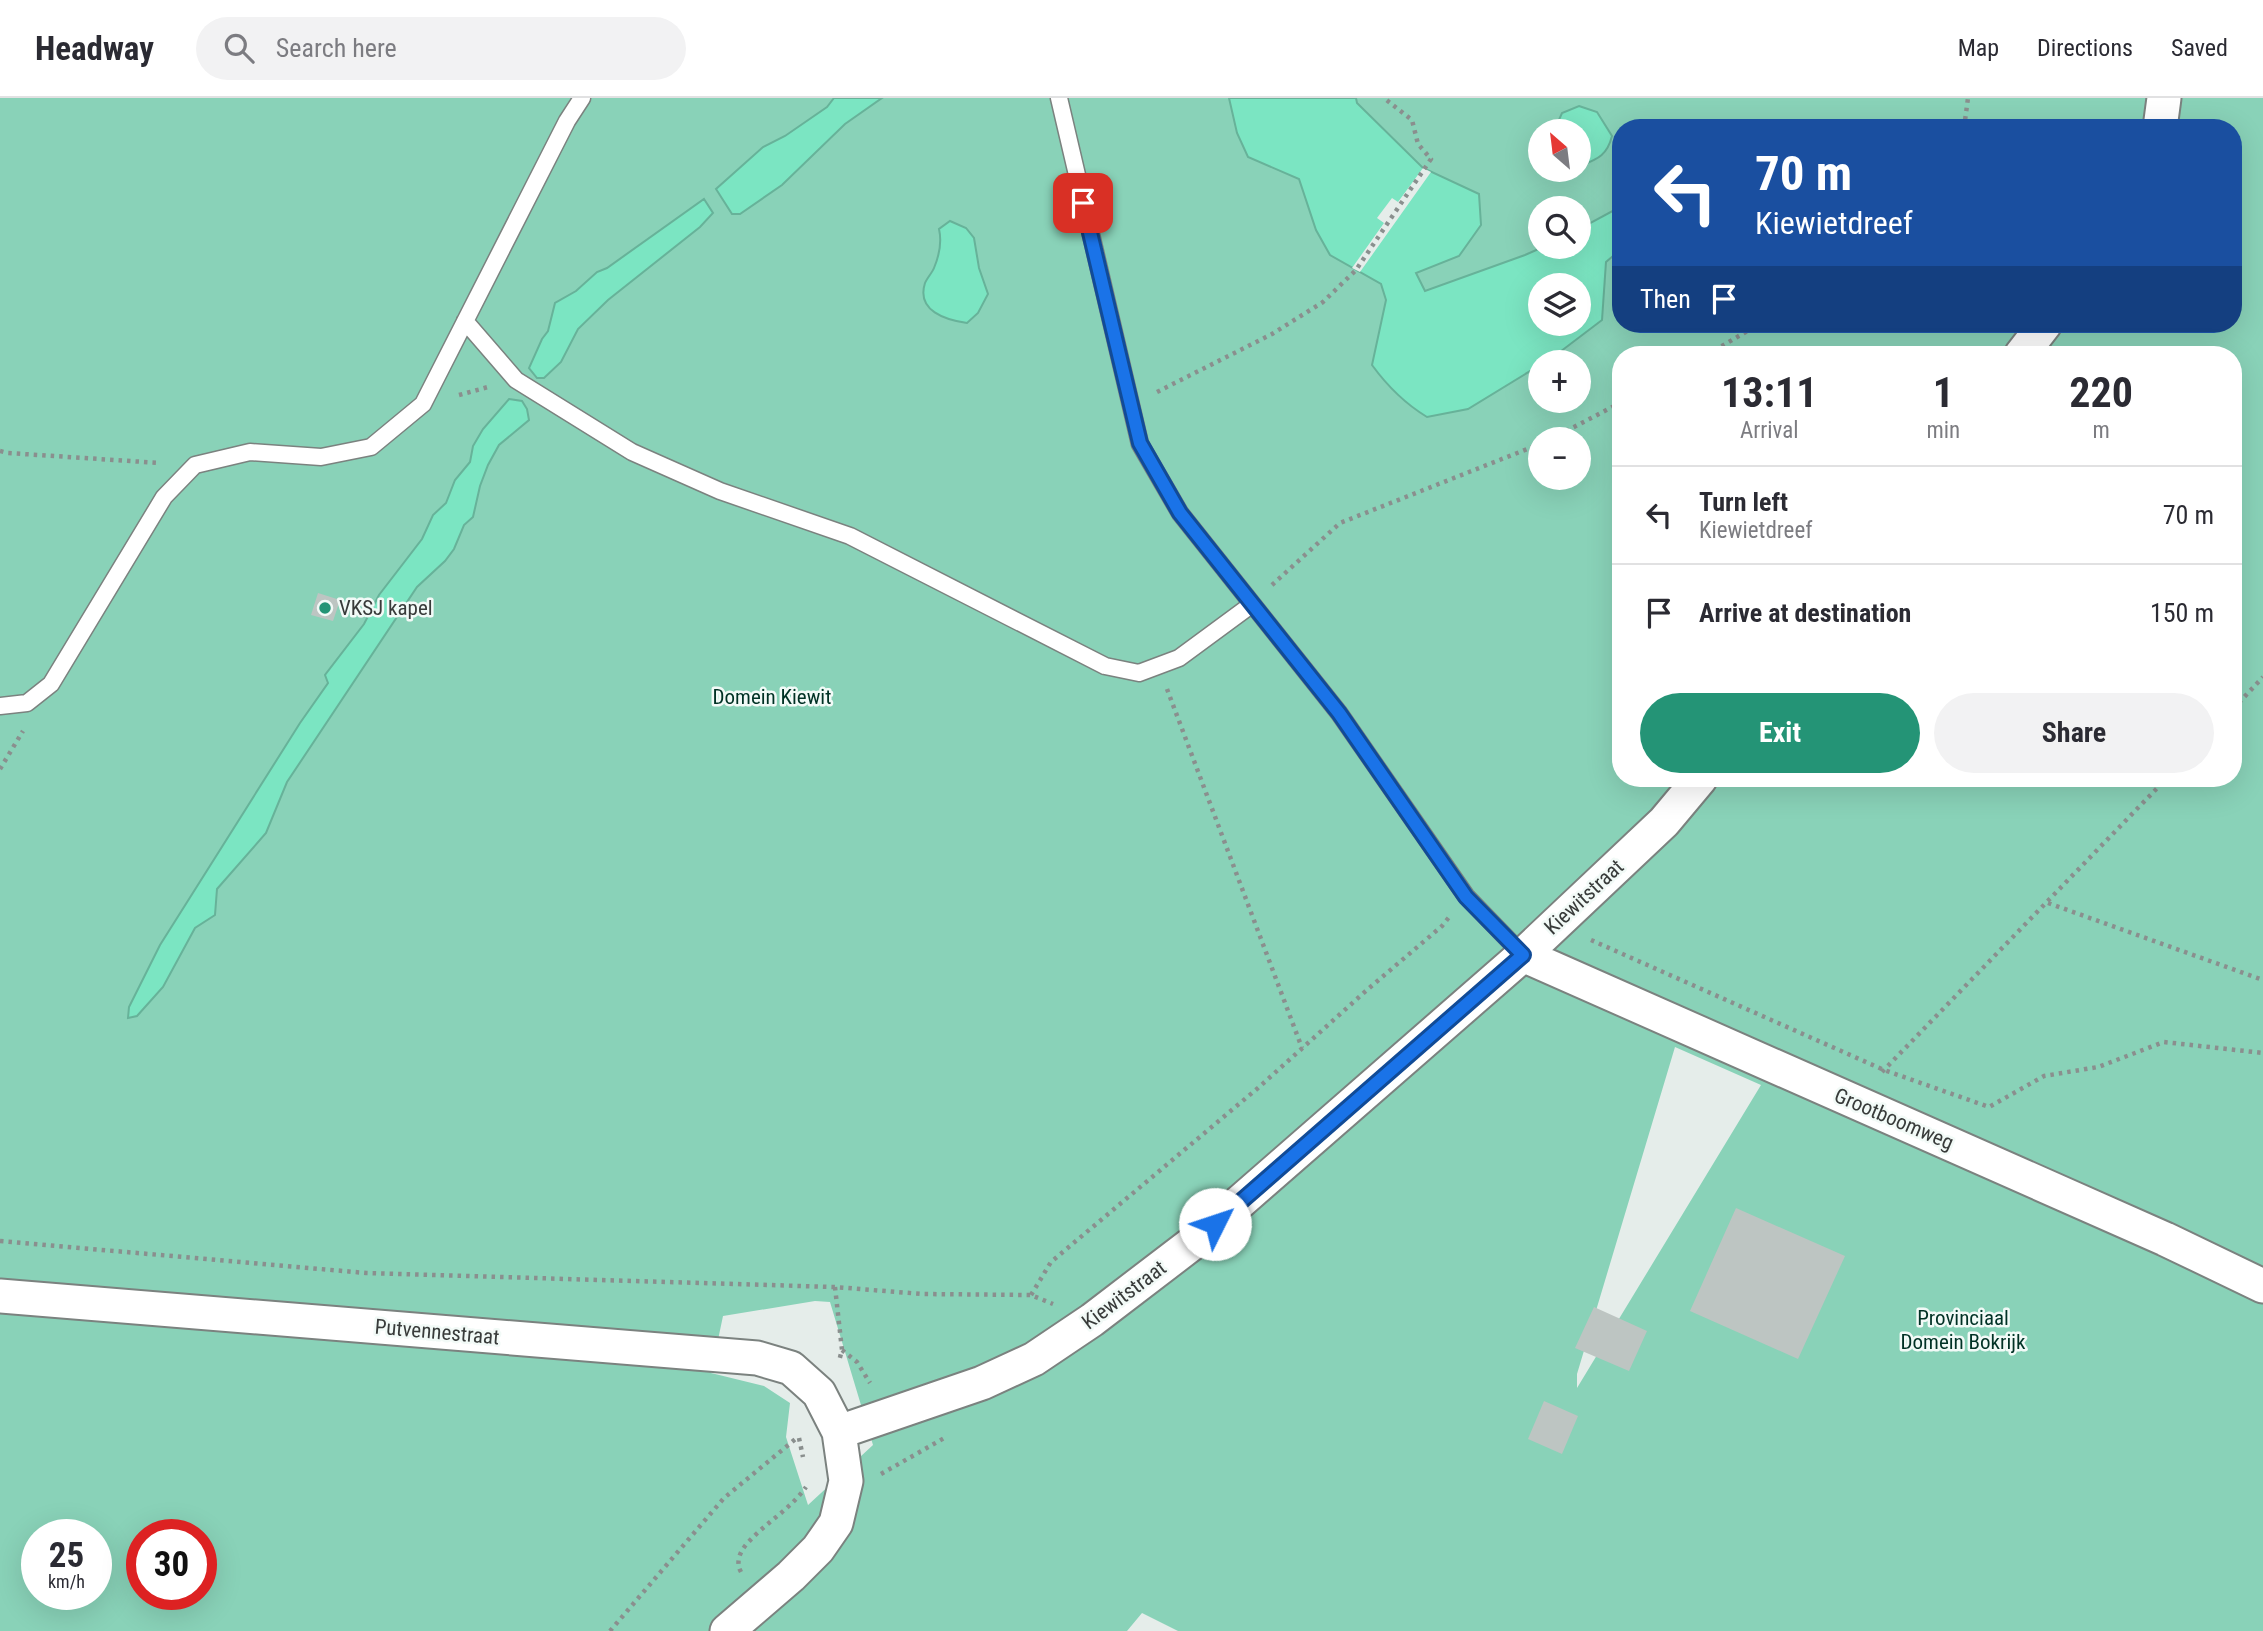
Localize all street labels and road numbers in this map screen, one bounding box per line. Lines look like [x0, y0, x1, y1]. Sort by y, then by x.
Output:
street label: Kiewitstraat [1540, 854, 1628, 940]
street label: Grootboomweg [1831, 1083, 1957, 1155]
street label: Kiewitstraat [1077, 1256, 1171, 1334]
street label: Putvennestraat [374, 1315, 500, 1349]

